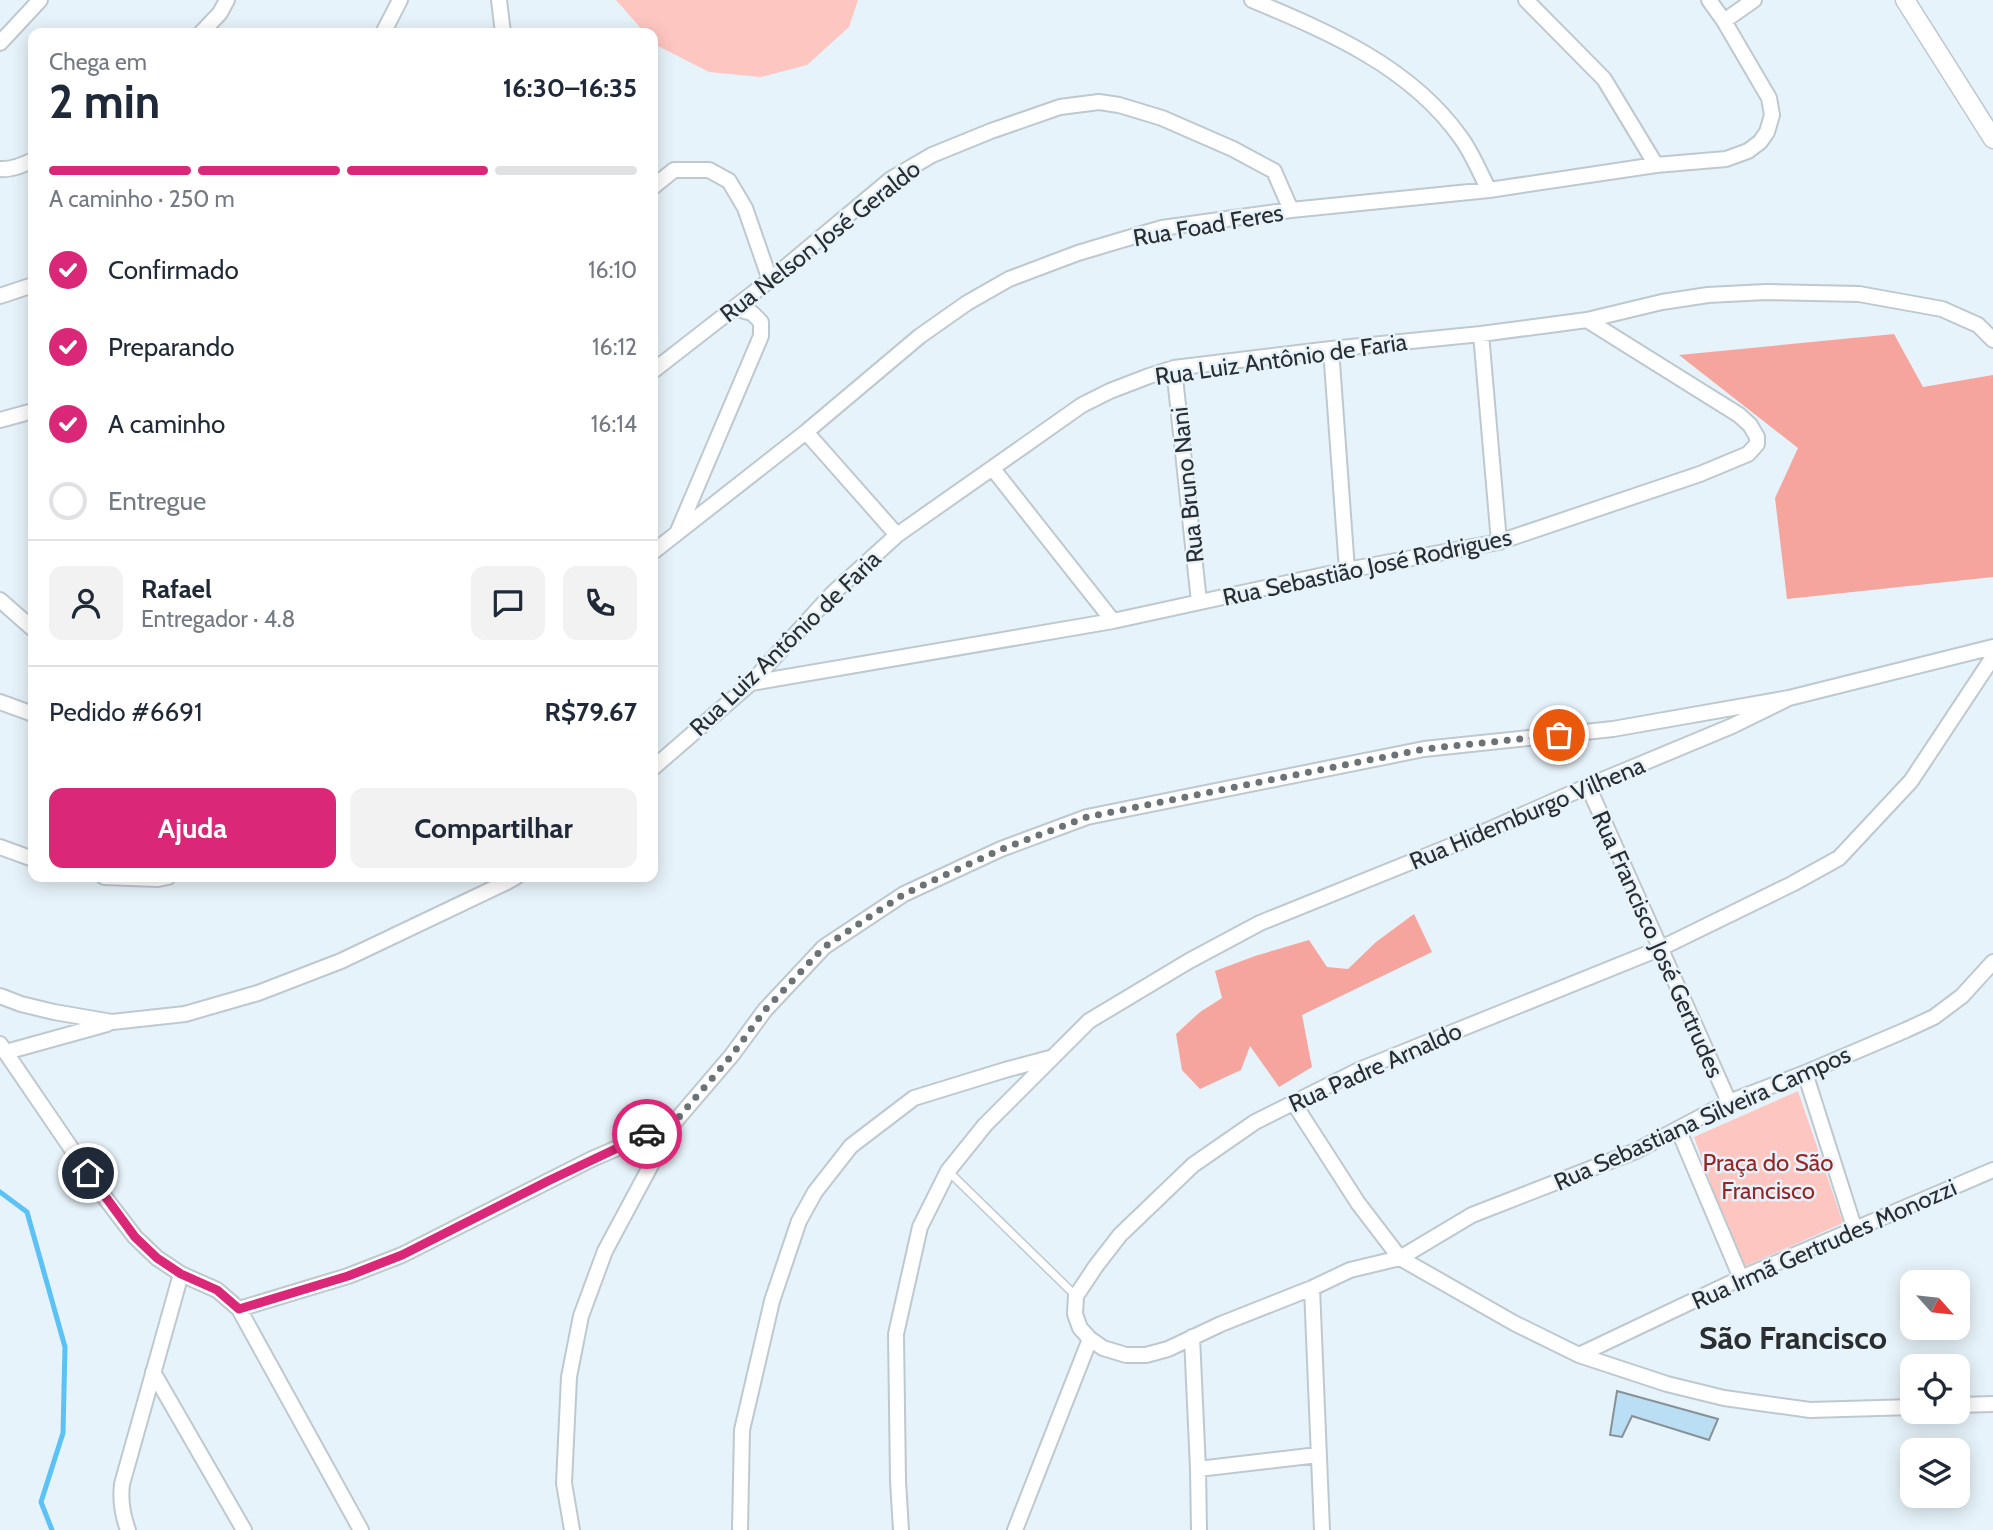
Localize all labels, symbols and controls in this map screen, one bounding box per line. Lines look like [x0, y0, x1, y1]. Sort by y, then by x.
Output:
text: Chega em [49, 48, 147, 76]
text: 16:30–16:35 [503, 72, 637, 104]
text: 2 min [49, 74, 160, 130]
street label: Rua Nelson José Geraldo [714, 154, 926, 328]
text: A caminho · 250 m [49, 185, 235, 213]
street label: Rua Foad Feres [1131, 198, 1285, 252]
icon: check [49, 251, 87, 289]
text: Confirmado [108, 254, 239, 286]
text: 16:10 [588, 256, 637, 284]
street label: Rua Luiz Antônio de Faria [1153, 327, 1409, 391]
icon: check [49, 328, 87, 366]
text: Preparando [108, 331, 235, 363]
text: 16:12 [592, 333, 637, 361]
icon: check [49, 405, 87, 443]
street label: Rua Bruno Nani [1164, 406, 1210, 564]
text: A caminho [108, 408, 225, 440]
text: 16:14 [591, 410, 637, 438]
text: Entregue [108, 485, 206, 517]
street label: Rua Sebastião José Rodrigues [1220, 522, 1514, 612]
street label: Rua Luiz Antônio de Faria [684, 544, 887, 742]
button: person [49, 566, 123, 640]
button: chat [471, 566, 545, 640]
button: phone [563, 566, 637, 640]
text: Rafael [141, 573, 212, 605]
text: Entregador · 4.8 [141, 605, 295, 633]
text: Pedido #6691 [49, 696, 202, 728]
text: R$79.67 [545, 696, 637, 728]
pin [1529, 705, 1589, 765]
icon: bag [1540, 716, 1578, 754]
street label: Rua Hidemburgo Vilhena [1405, 750, 1649, 876]
button: Ajuda [49, 788, 336, 868]
button: Compartilhar [350, 788, 637, 868]
street label: Rua Francisco José Gertrudes [1586, 806, 1730, 1082]
street label: Rua Padre Arnaldo [1284, 1016, 1466, 1118]
street label: Rua Sebastiana Silveira Campos [1549, 1039, 1855, 1197]
courier [612, 1099, 682, 1169]
icon: car [628, 1115, 666, 1153]
pin [58, 1143, 118, 1203]
park label: Praça do São Francisco [1703, 1148, 1833, 1205]
icon: home [69, 1154, 107, 1192]
street label: Rua Irmã Gertrudes Monozzi [1687, 1172, 1961, 1316]
north arrow [1900, 1270, 1970, 1340]
map controls [1900, 1270, 1970, 1508]
district label: São Francisco [1699, 1318, 1887, 1357]
button: locate [1900, 1354, 1970, 1424]
button: layers [1900, 1438, 1970, 1508]

